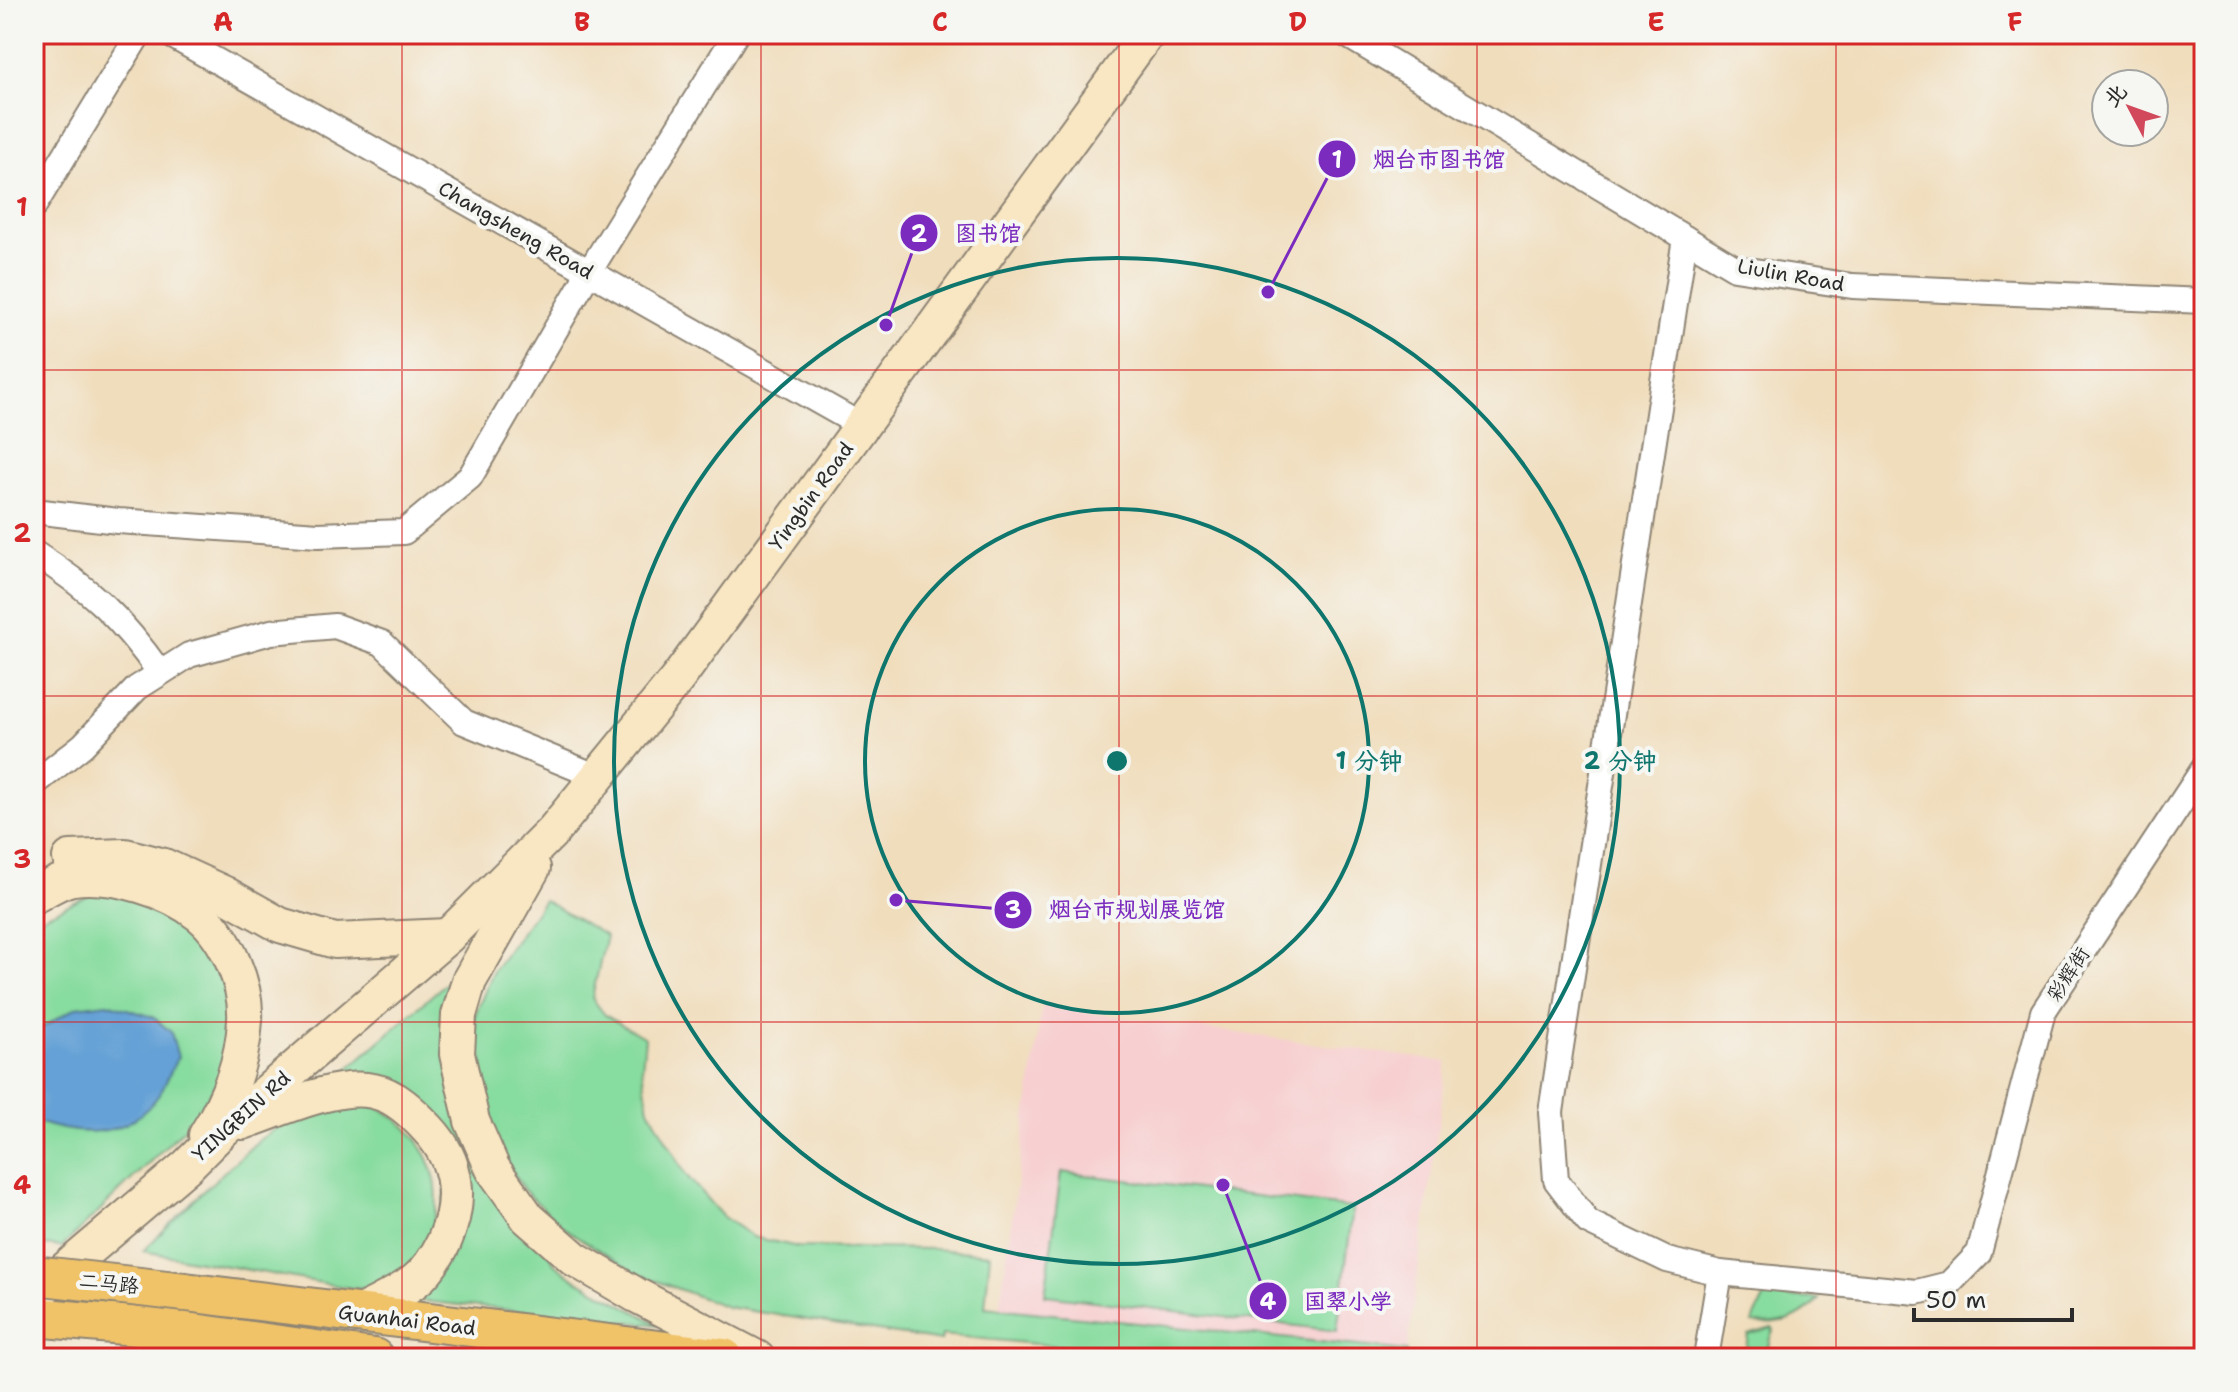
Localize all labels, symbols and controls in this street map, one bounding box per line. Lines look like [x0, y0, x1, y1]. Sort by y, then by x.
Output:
text: A [213, 4, 233, 39]
text: B [574, 4, 590, 39]
text: C [932, 4, 948, 39]
text: D [1289, 4, 1307, 39]
text: E [1647, 4, 1665, 39]
text: F [2007, 4, 2023, 39]
north arrow [2090, 68, 2170, 148]
text: 北 [2097, 77, 2133, 113]
callout: 烟台市图书馆 [1317, 136, 1521, 182]
text: 1 [1332, 144, 1342, 176]
text: 烟台市图书馆 [1373, 145, 1505, 174]
street label: Changsheng Road [434, 175, 599, 285]
text: 1 [16, 189, 28, 224]
callout: 图书馆 [899, 210, 1037, 256]
text: 2 [911, 218, 928, 250]
text: 图书馆 [955, 219, 1021, 248]
street label: Liulin Road [1735, 253, 1847, 297]
street label: Yingbin Road [763, 436, 859, 555]
text: 2 [13, 515, 31, 550]
text: 1 分钟 [1335, 745, 1403, 777]
text: 2 分钟 [1583, 745, 1657, 777]
centre of rings [1103, 747, 1131, 775]
text: 3 [13, 841, 31, 876]
callout: 烟台市规划展览馆 [993, 887, 1241, 933]
text: 3 [1005, 894, 1021, 926]
text: 烟台市规划展览馆 [1049, 895, 1225, 924]
street label: 彩辉街 [2041, 942, 2095, 1006]
street label: YINGBIN Rd [186, 1065, 296, 1167]
text: 4 [13, 1167, 31, 1202]
street label: 二马路 [78, 1267, 141, 1299]
scale bar [1914, 1272, 2072, 1322]
callout: 国翠小学 [1248, 1278, 1408, 1324]
text: 50 m [1926, 1284, 1986, 1316]
text: 4 [1260, 1286, 1277, 1318]
text: 国翠小学 [1304, 1287, 1392, 1316]
street label: Guanhai Road [337, 1299, 478, 1341]

